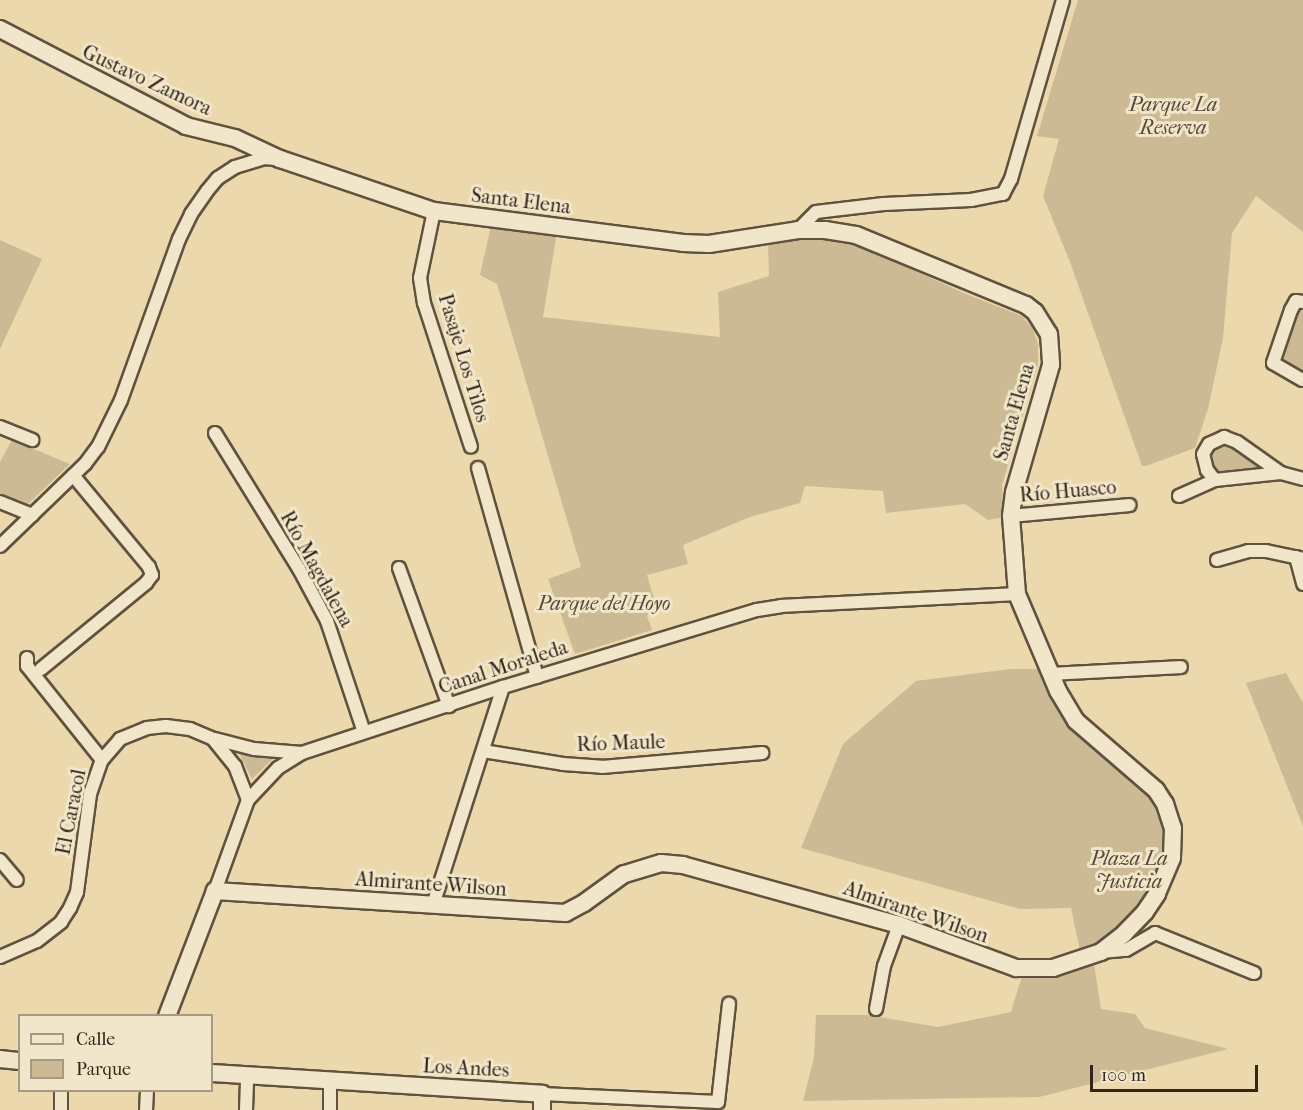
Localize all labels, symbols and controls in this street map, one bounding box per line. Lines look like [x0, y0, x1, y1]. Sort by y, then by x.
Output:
street label: Gustavo Zamora [78, 40, 216, 120]
park label: Parque La Reserva [1129, 92, 1217, 139]
street label: Santa Elena [470, 183, 572, 219]
street label: Pasaje Los Tilos [433, 291, 495, 425]
street label: Santa Elena [989, 361, 1039, 463]
street label: Río Huasco [1019, 475, 1117, 507]
street label: Río Magdalena [275, 507, 359, 631]
park label: Parque del Hoyo [537, 591, 671, 615]
street label: Canal Moraleda [435, 635, 571, 699]
street label: Río Maule [576, 729, 666, 757]
street label: El Caracol [51, 767, 91, 857]
park label: Plaza La Justicia [1090, 846, 1168, 893]
street label: Almirante Wilson [355, 867, 507, 901]
street label: Almirante Wilson [840, 876, 992, 948]
legend [18, 1014, 213, 1092]
text: Calle [76, 1029, 115, 1050]
scale bar [1093, 1053, 1261, 1091]
street label: Los Andes [422, 1054, 510, 1082]
text: Parque [76, 1059, 131, 1080]
text: 100 m [1101, 1065, 1146, 1086]

